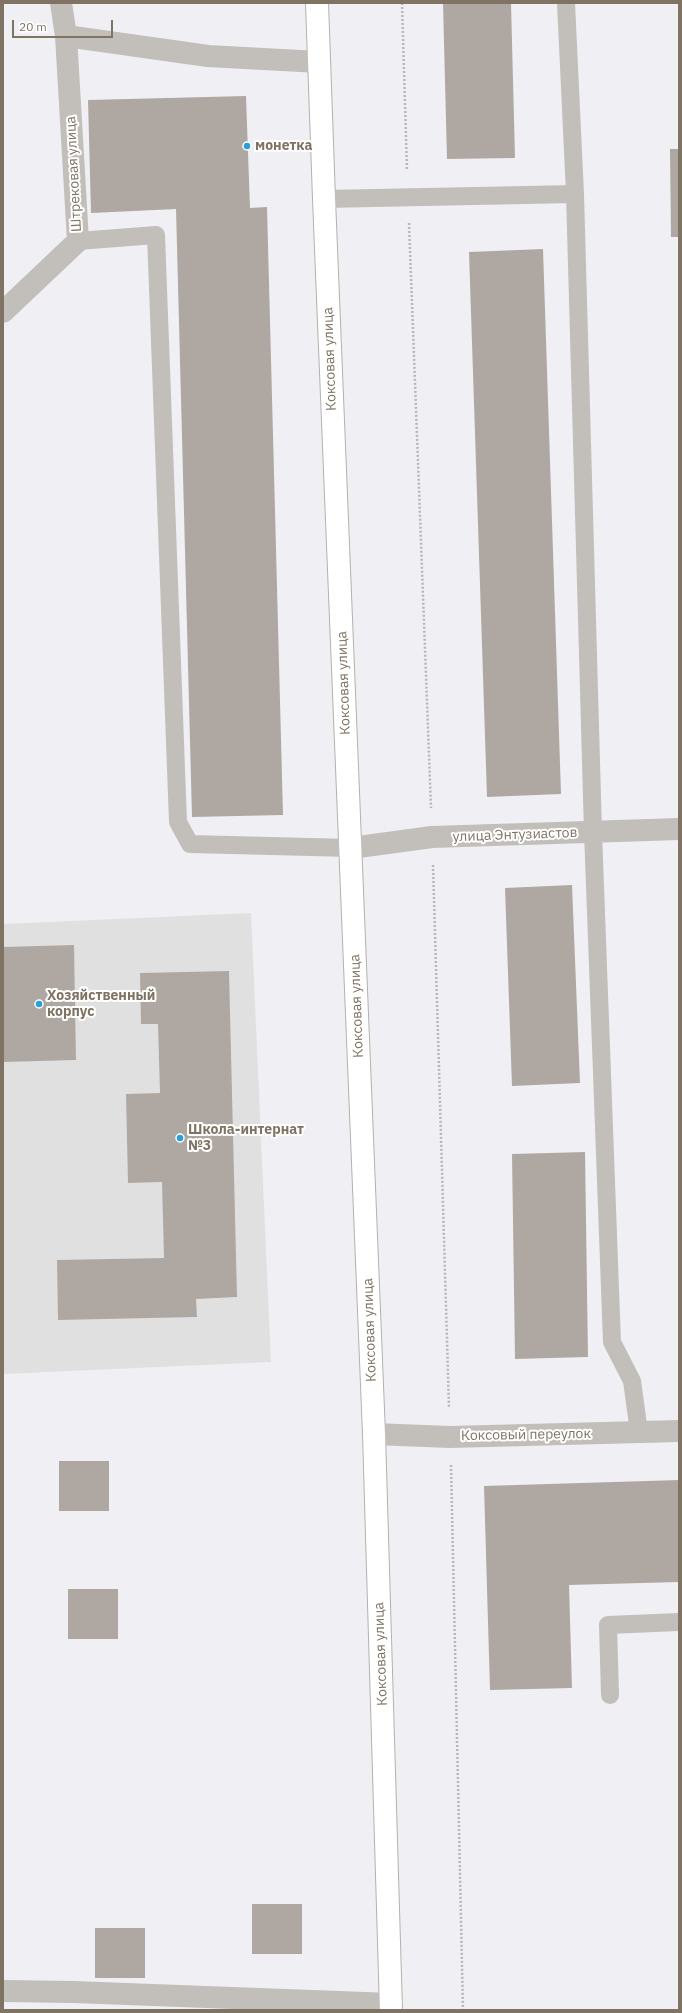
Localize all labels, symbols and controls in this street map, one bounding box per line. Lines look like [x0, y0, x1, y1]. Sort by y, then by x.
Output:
scale bar [14, 12, 115, 38]
text: 20 m [19, 19, 47, 34]
street label: Штрековая улица [63, 116, 85, 232]
place label: монетка [255, 138, 312, 154]
marker: монетка [242, 141, 252, 151]
street label: Коксовая улица [320, 307, 340, 411]
street label: Коксовая улица [334, 631, 354, 735]
street label: улица Энтузиастов [452, 824, 578, 846]
street label: Коксовая улица [347, 954, 367, 1058]
place label: Хозяйственный корпус [47, 988, 155, 1020]
marker: Хозяйственный корпус [34, 999, 44, 1009]
place label: Школа-интернат №3 [188, 1122, 304, 1154]
marker: Школа-интернат №3 [175, 1133, 185, 1143]
street label: Коксовая улица [360, 1278, 380, 1382]
street label: Коксовый переулок [461, 1425, 591, 1445]
street label: Коксовая улица [371, 1602, 391, 1706]

